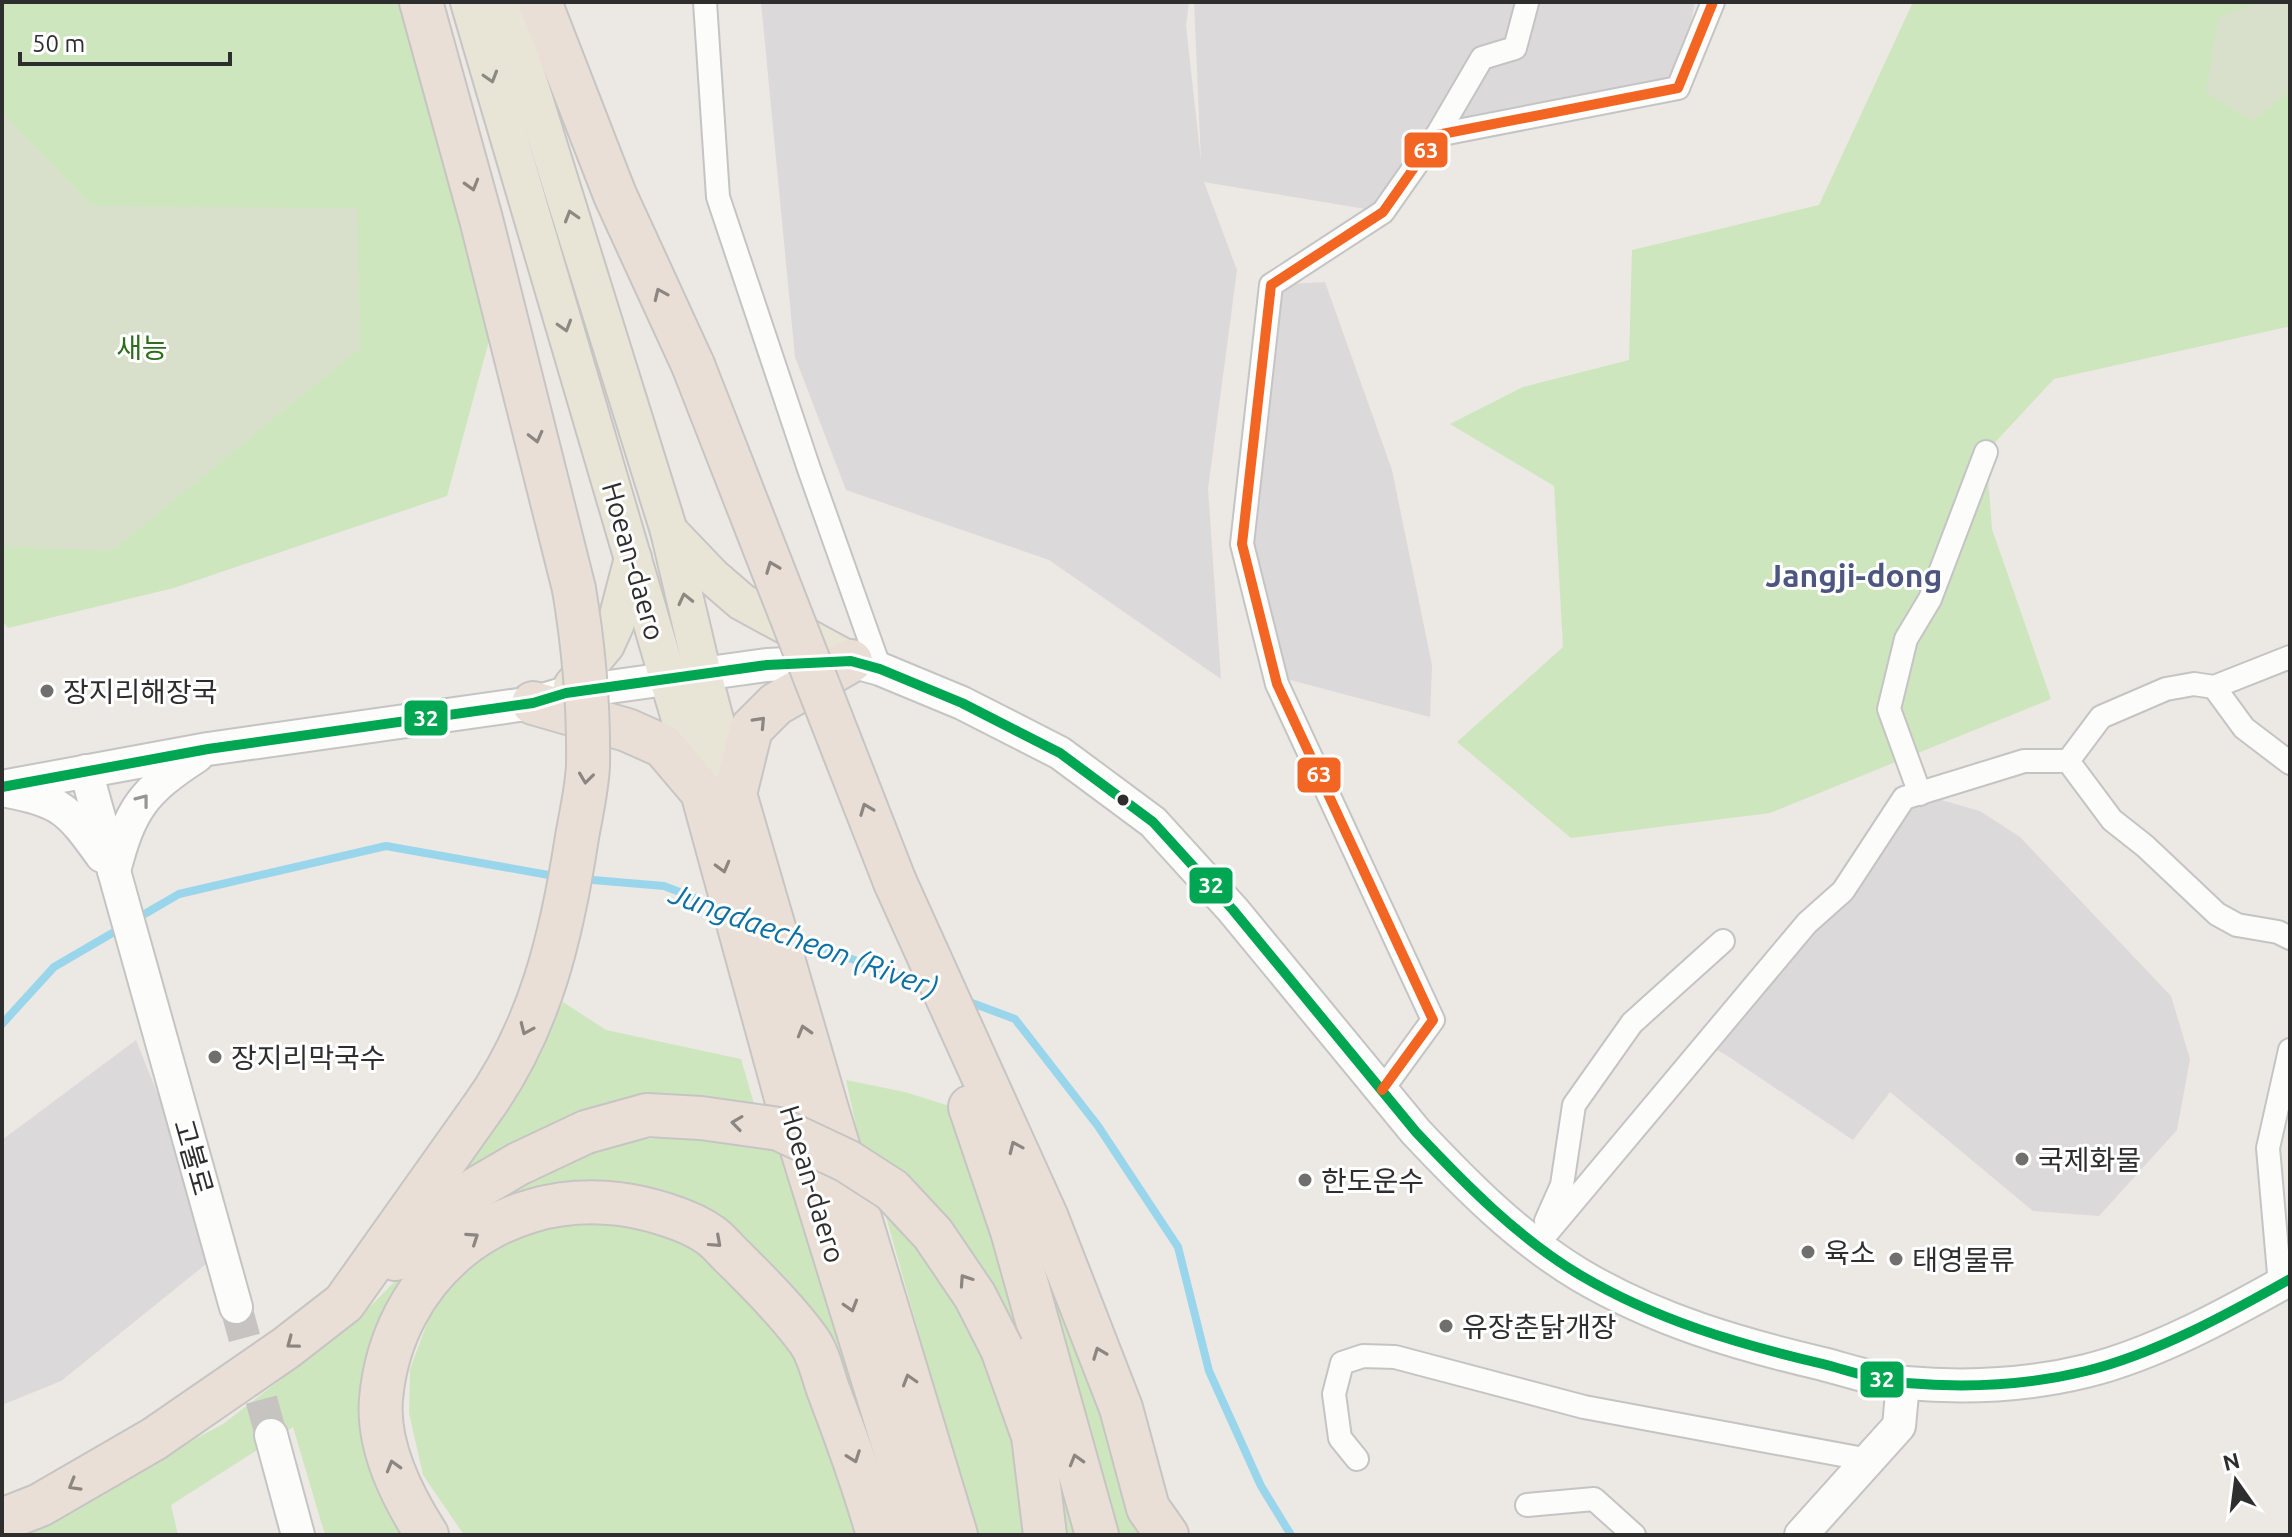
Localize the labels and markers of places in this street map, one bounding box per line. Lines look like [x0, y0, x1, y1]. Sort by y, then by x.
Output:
place label: 장지리해장국 [63, 676, 218, 707]
marker: 장지리해장국 [38, 682, 56, 700]
unlabelled marker [1115, 792, 1131, 808]
place label: 장지리막국수 [231, 1042, 386, 1073]
marker: 장지리막국수 [206, 1048, 224, 1066]
place label: 국제화물 [2038, 1144, 2141, 1175]
marker: 국제화물 [2013, 1150, 2031, 1168]
place label: 한도운수 [1321, 1165, 1424, 1196]
marker: 한도운수 [1296, 1171, 1314, 1189]
place label: 육소 [1824, 1237, 1876, 1268]
marker: 육소 [1799, 1243, 1817, 1261]
place label: 태영물류 [1912, 1244, 2015, 1275]
marker: 태영물류 [1887, 1250, 1905, 1268]
place label: 유장춘닭개장 [1462, 1311, 1617, 1342]
marker: 유장춘닭개장 [1437, 1317, 1455, 1335]

